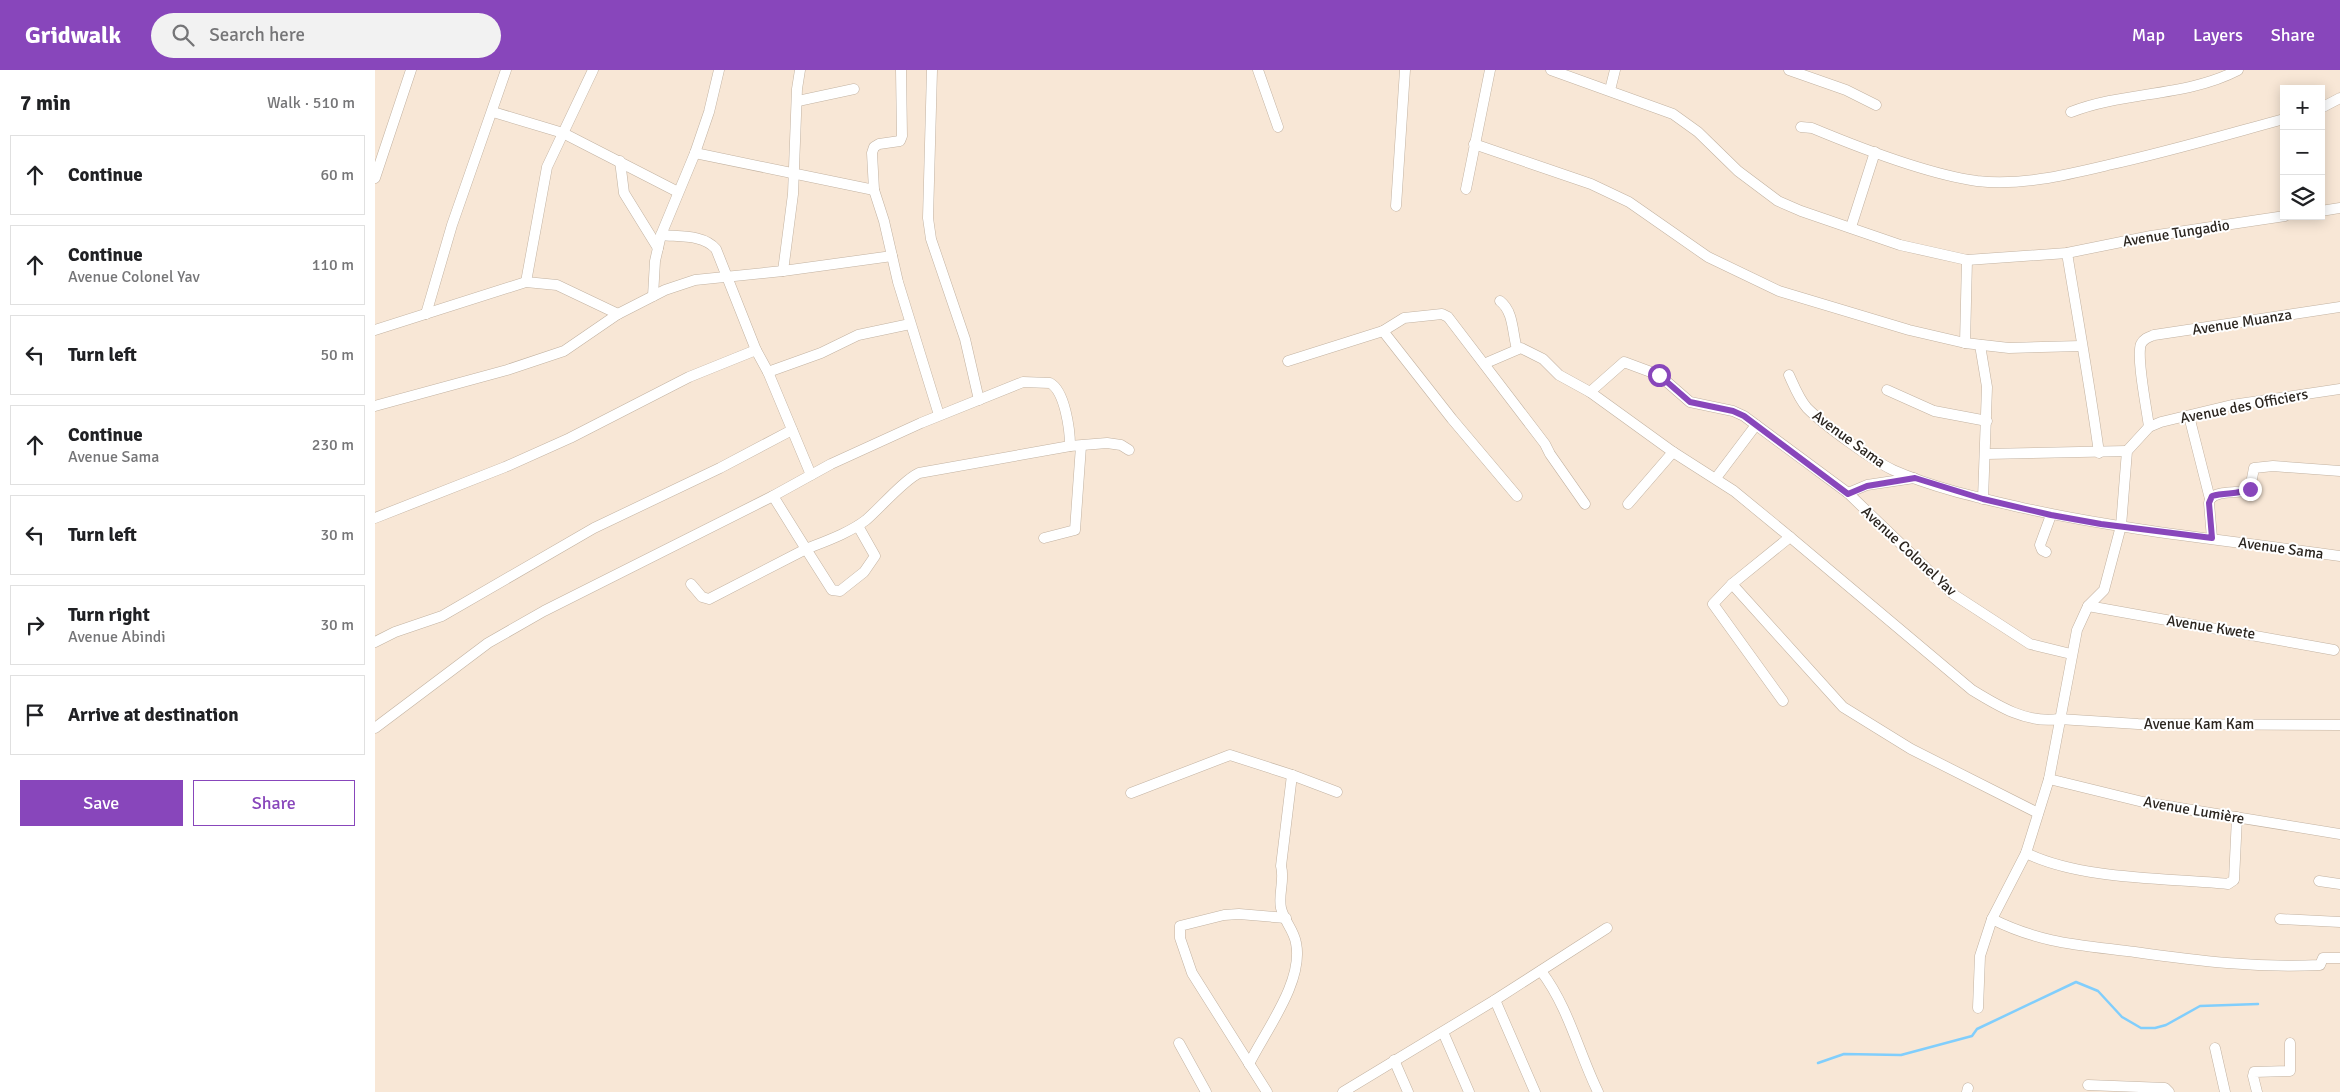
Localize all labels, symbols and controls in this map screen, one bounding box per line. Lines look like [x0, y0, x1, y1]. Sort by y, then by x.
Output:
search box [151, 13, 501, 58]
text: Gridwalk [25, 20, 121, 50]
icon: search [169, 21, 197, 49]
text: Search here [209, 23, 305, 47]
text: Map [2132, 24, 2165, 46]
text: Layers [2193, 24, 2243, 46]
text: Share [2271, 24, 2315, 46]
map controls [2280, 85, 2325, 220]
button: + [2280, 85, 2325, 130]
text: 7 min [20, 90, 71, 116]
text: Walk · 510 m [267, 93, 355, 113]
button: − [2280, 130, 2325, 175]
icon: ahead [21, 161, 49, 189]
text: Continue [68, 163, 143, 187]
text: 60 m [320, 165, 354, 185]
button: layers [2280, 175, 2325, 220]
street label: Avenue Tungadio [2121, 216, 2231, 250]
text: Continue [68, 243, 143, 267]
icon: ahead [21, 251, 49, 279]
text: 110 m [312, 255, 354, 275]
text: Avenue Colonel Yav [68, 267, 200, 287]
street label: Avenue Muanza [2191, 305, 2293, 339]
icon: left [21, 341, 49, 369]
text: Turn left [68, 343, 137, 367]
text: 50 m [320, 345, 354, 365]
route start [1648, 364, 1671, 387]
street label: Avenue des Officiers [2179, 385, 2310, 427]
street label: Avenue Sama [1809, 407, 1889, 471]
text: Continue [68, 423, 143, 447]
icon: ahead [21, 431, 49, 459]
text: 230 m [312, 435, 354, 455]
text: Avenue Sama [68, 447, 159, 467]
route end [2239, 478, 2262, 501]
street label: Avenue Colonel Yav [1858, 502, 1960, 600]
icon: left [21, 521, 49, 549]
text: Turn left [68, 523, 137, 547]
text: 30 m [320, 525, 354, 545]
street label: Avenue Sama [2237, 533, 2325, 563]
text: Turn right [68, 603, 150, 627]
icon: right [21, 611, 49, 639]
street label: Avenue Kwete [2165, 611, 2257, 643]
text: 30 m [320, 615, 354, 635]
text: Avenue Abindi [68, 627, 166, 647]
icon: arrive [21, 701, 49, 729]
text: Arrive at destination [68, 703, 239, 727]
street label: Avenue Kam Kam [2144, 715, 2254, 733]
button: Save [20, 780, 183, 826]
button: Share [193, 780, 355, 826]
street label: Avenue Lumière [2142, 792, 2246, 828]

